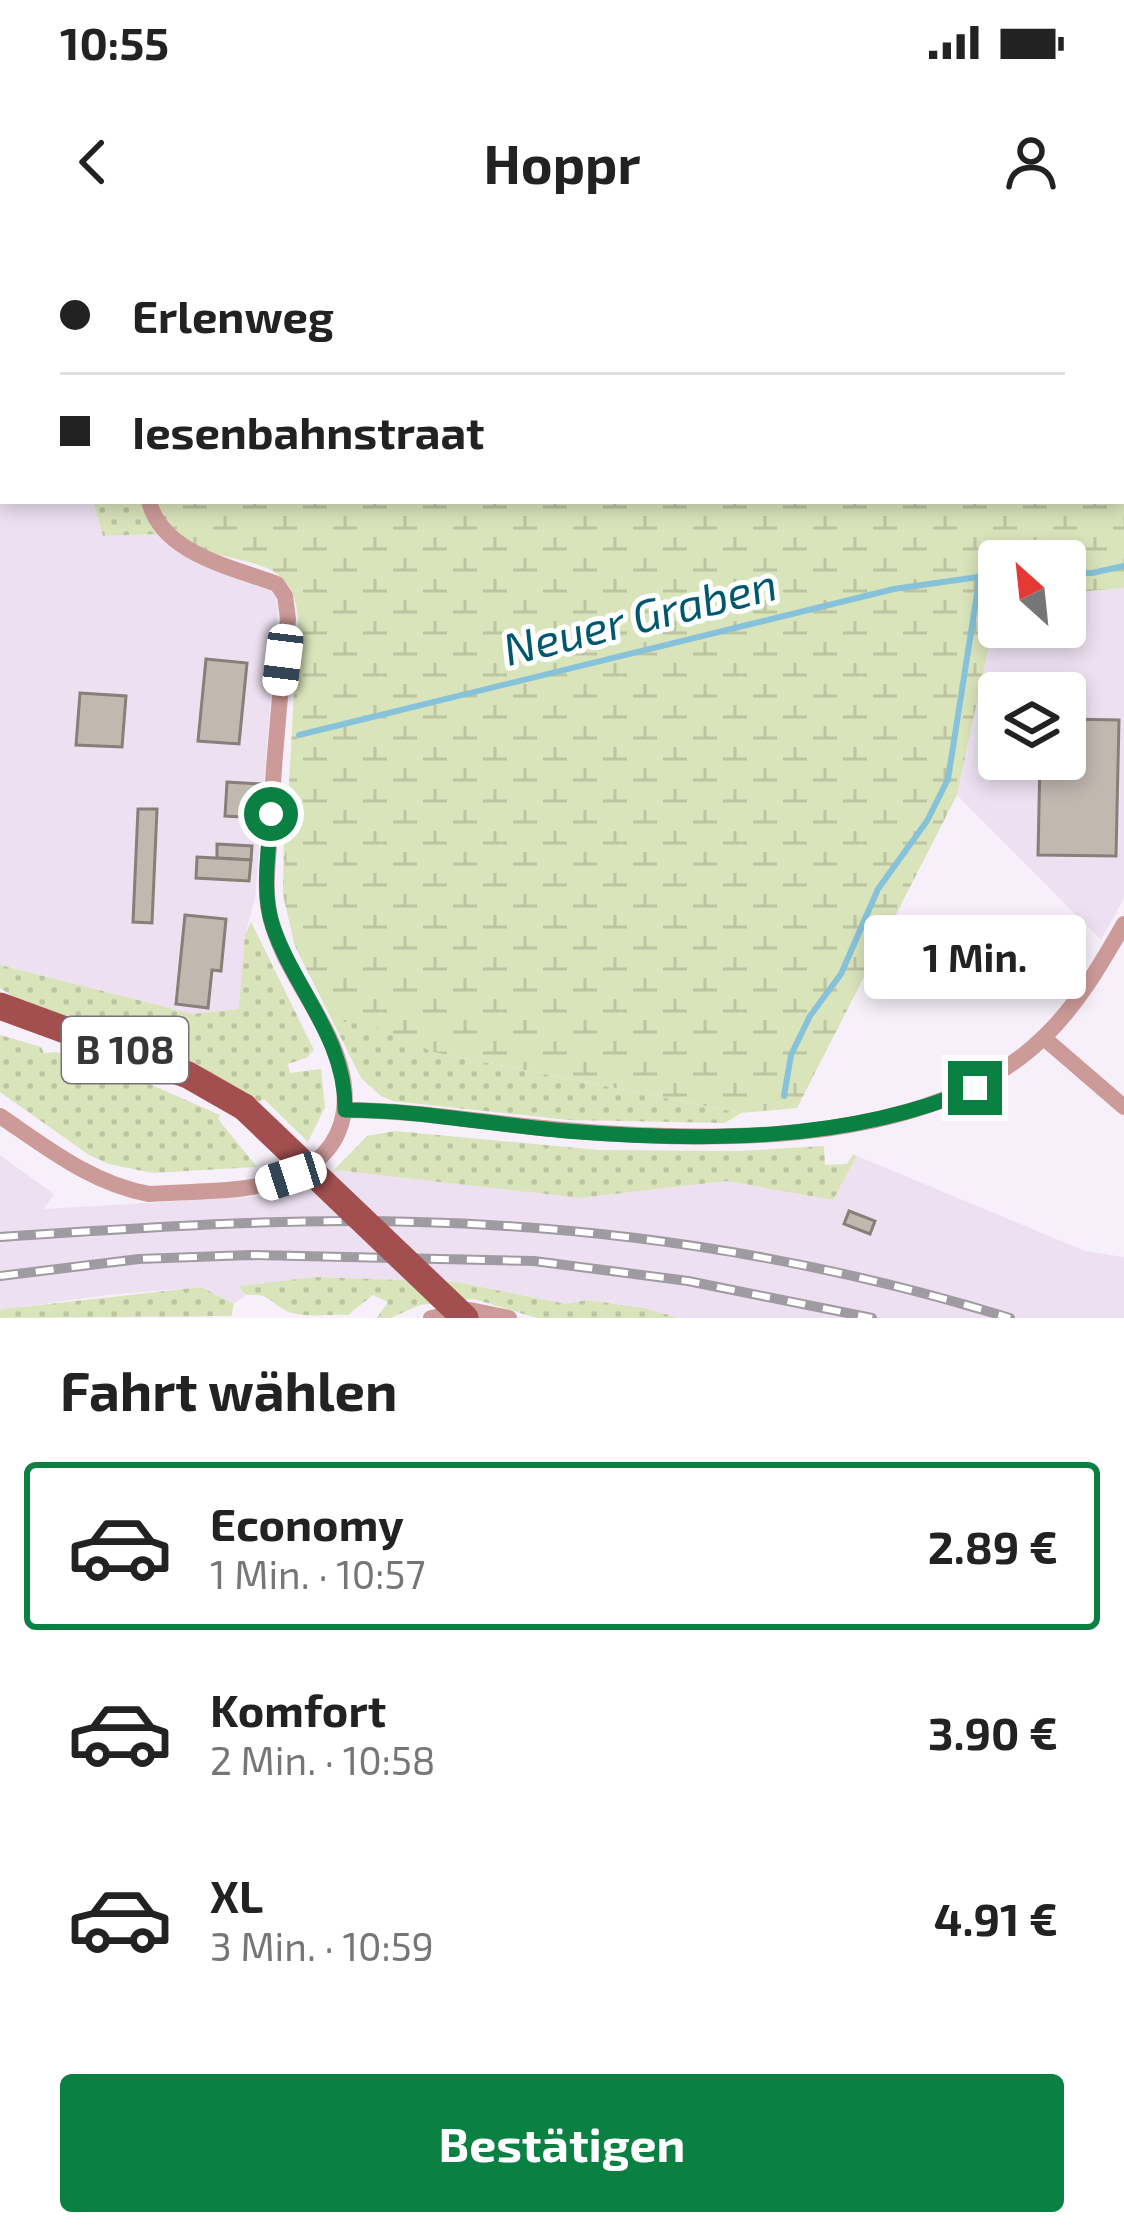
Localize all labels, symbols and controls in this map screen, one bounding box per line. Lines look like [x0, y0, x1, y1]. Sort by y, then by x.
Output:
text: 10:55 [60, 15, 169, 69]
icon: back [60, 129, 126, 195]
icon: person [998, 129, 1064, 195]
text: Hoppr [483, 130, 641, 195]
text: Erlenweg [132, 288, 334, 342]
text: Iesenbahnstraat [132, 404, 485, 458]
north arrow [978, 540, 1086, 648]
map controls [978, 540, 1086, 780]
water label: Neuer Graben [497, 555, 782, 675]
car [261, 622, 305, 698]
button: layers [978, 672, 1086, 780]
route start [244, 787, 298, 841]
callout: 1 Min. [864, 914, 1086, 998]
text: 1 Min. [923, 933, 1027, 980]
road number: B 108 [62, 1017, 188, 1083]
route end [948, 1061, 1002, 1115]
car [251, 1148, 331, 1204]
text: Fahrt wählen [60, 1357, 398, 1422]
icon: car [66, 1492, 174, 1600]
text: Economy [210, 1496, 404, 1550]
text: 2.89 € [928, 1519, 1058, 1573]
text: 1 Min. · 10:57 [210, 1550, 425, 1597]
icon: car [66, 1678, 174, 1786]
text: Komfort [210, 1682, 386, 1736]
text: 3.90 € [928, 1705, 1058, 1759]
text: 2 Min. · 10:58 [210, 1736, 436, 1783]
icon: car [66, 1864, 174, 1972]
text: XL [210, 1868, 263, 1922]
text: 4.91 € [934, 1891, 1058, 1945]
text: 3 Min. · 10:59 [210, 1922, 434, 1969]
button: Bestätigen [60, 2074, 1064, 2212]

